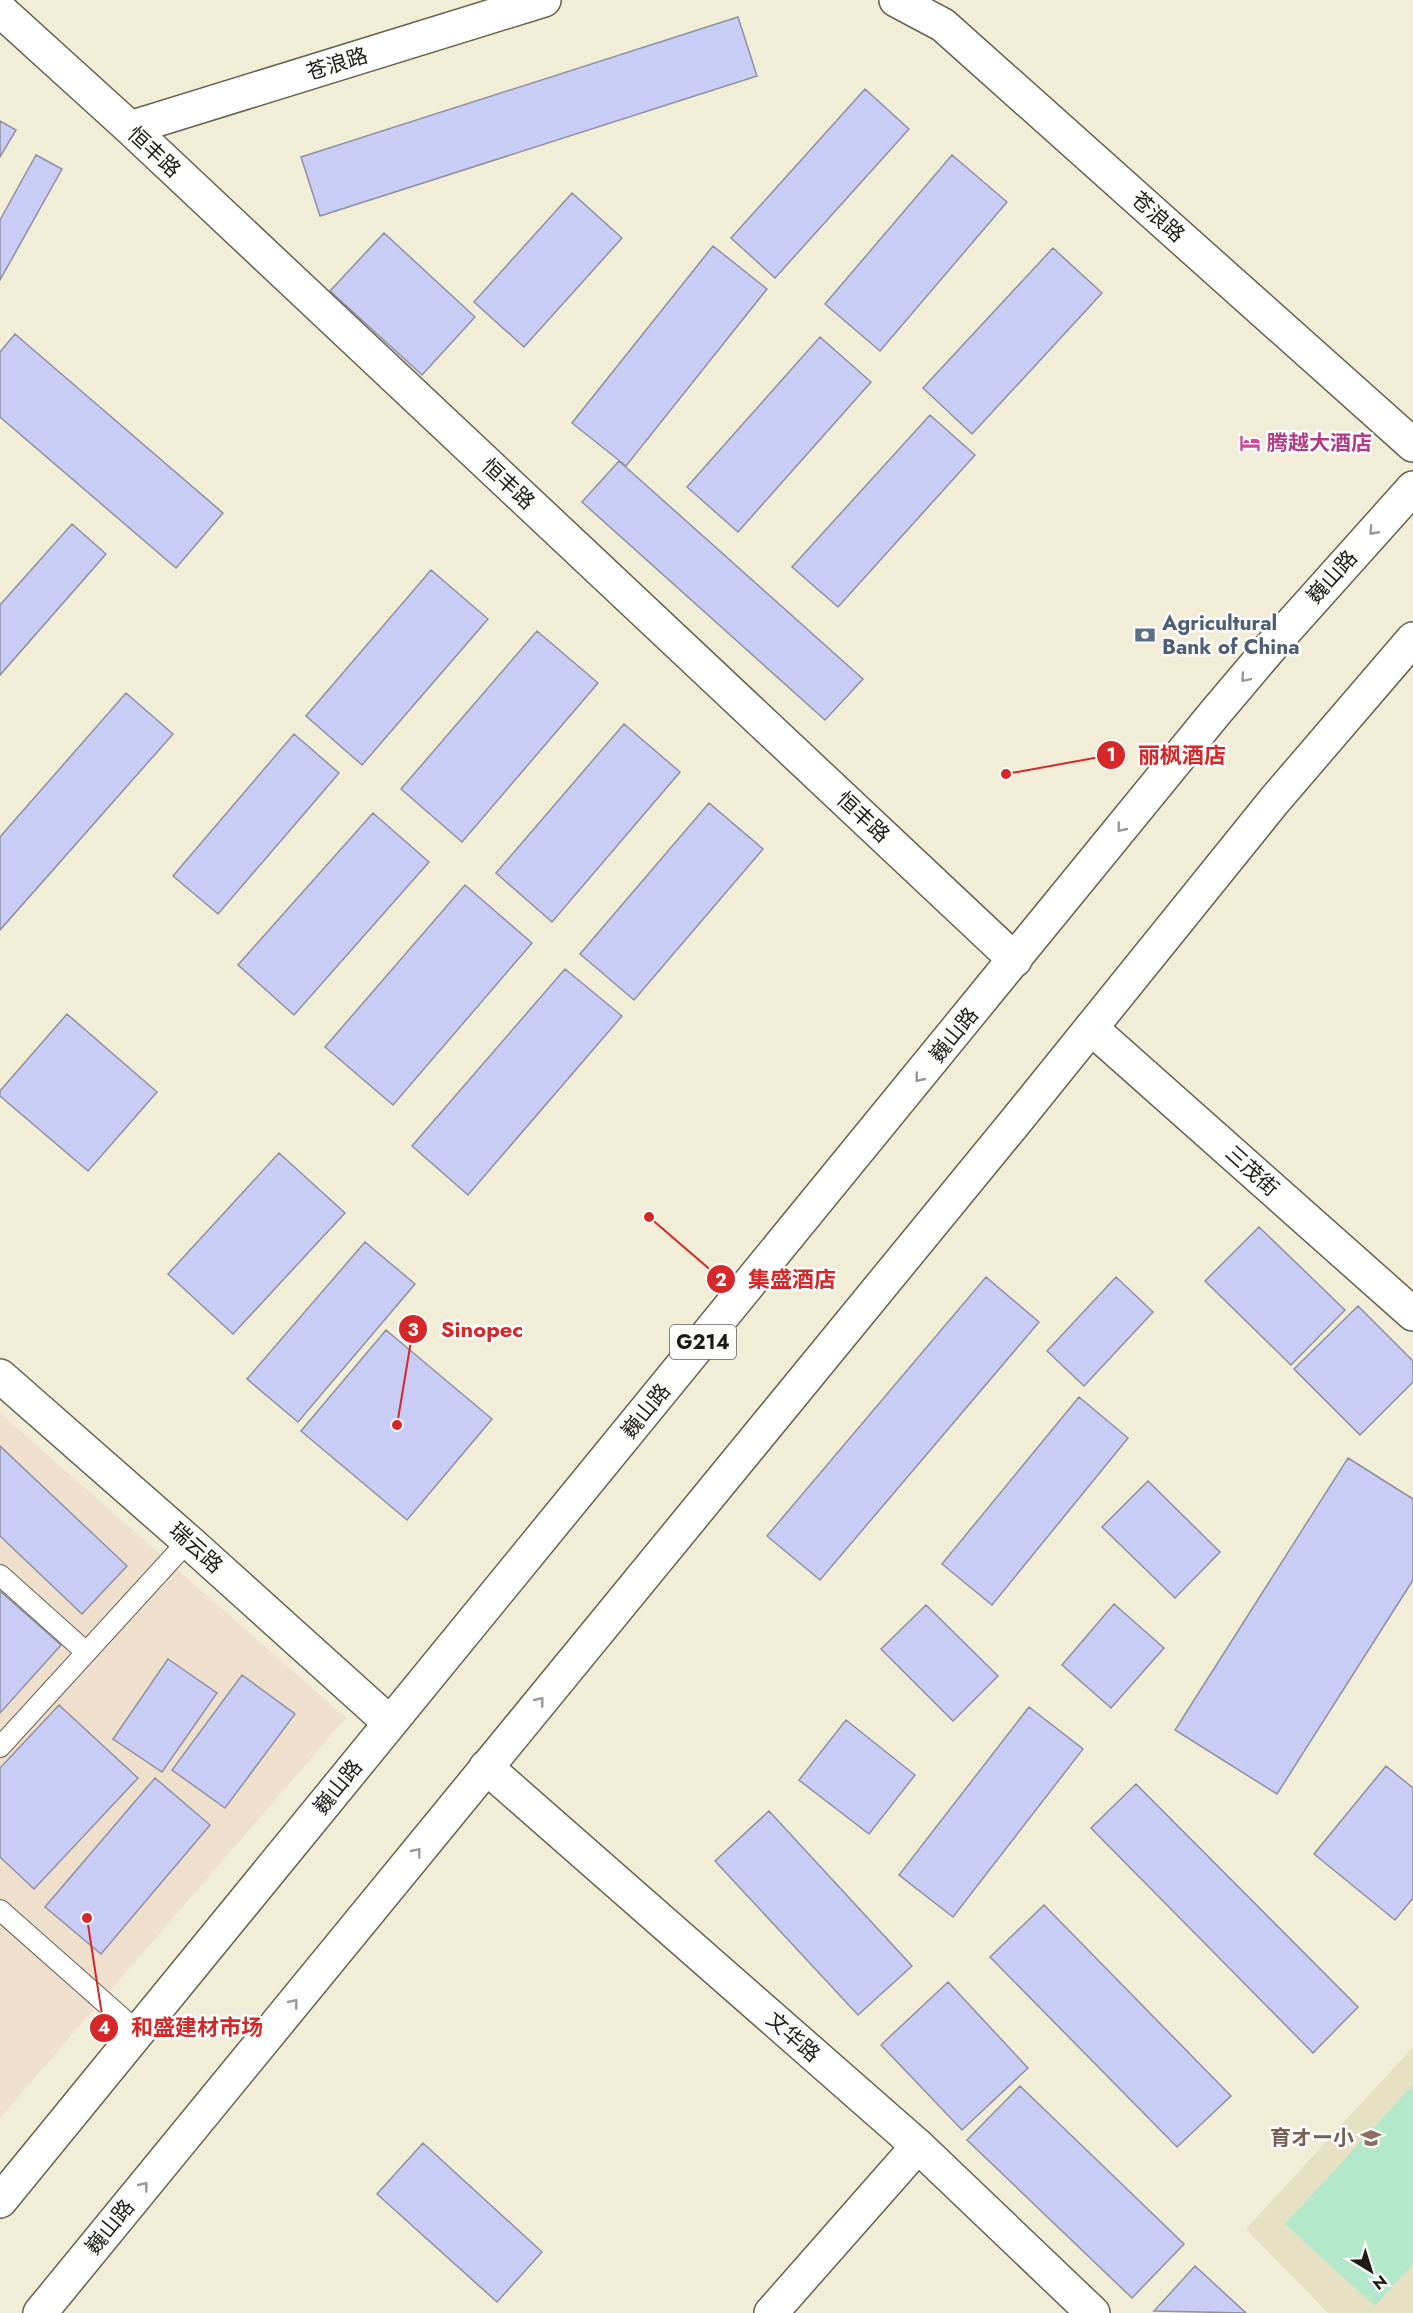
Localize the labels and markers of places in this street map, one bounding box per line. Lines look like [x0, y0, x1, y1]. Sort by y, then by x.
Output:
place label: 腾越大酒店 [1267, 428, 1372, 458]
hotel icon: 腾越大酒店 [1238, 431, 1262, 455]
place label: Agricultural Bank of China [1161, 608, 1300, 662]
bank icon: Agricultural Bank of China [1133, 623, 1157, 647]
callout: 丽枫酒店 [1096, 735, 1238, 775]
callout: 集盛酒店 [706, 1259, 848, 1299]
callout: Sinopec [398, 1309, 535, 1349]
callout: 和盛建材市场 [89, 2008, 275, 2048]
place label: 育オー小 [1270, 2123, 1354, 2153]
school or university icon: 育オー小 [1359, 2126, 1383, 2150]

